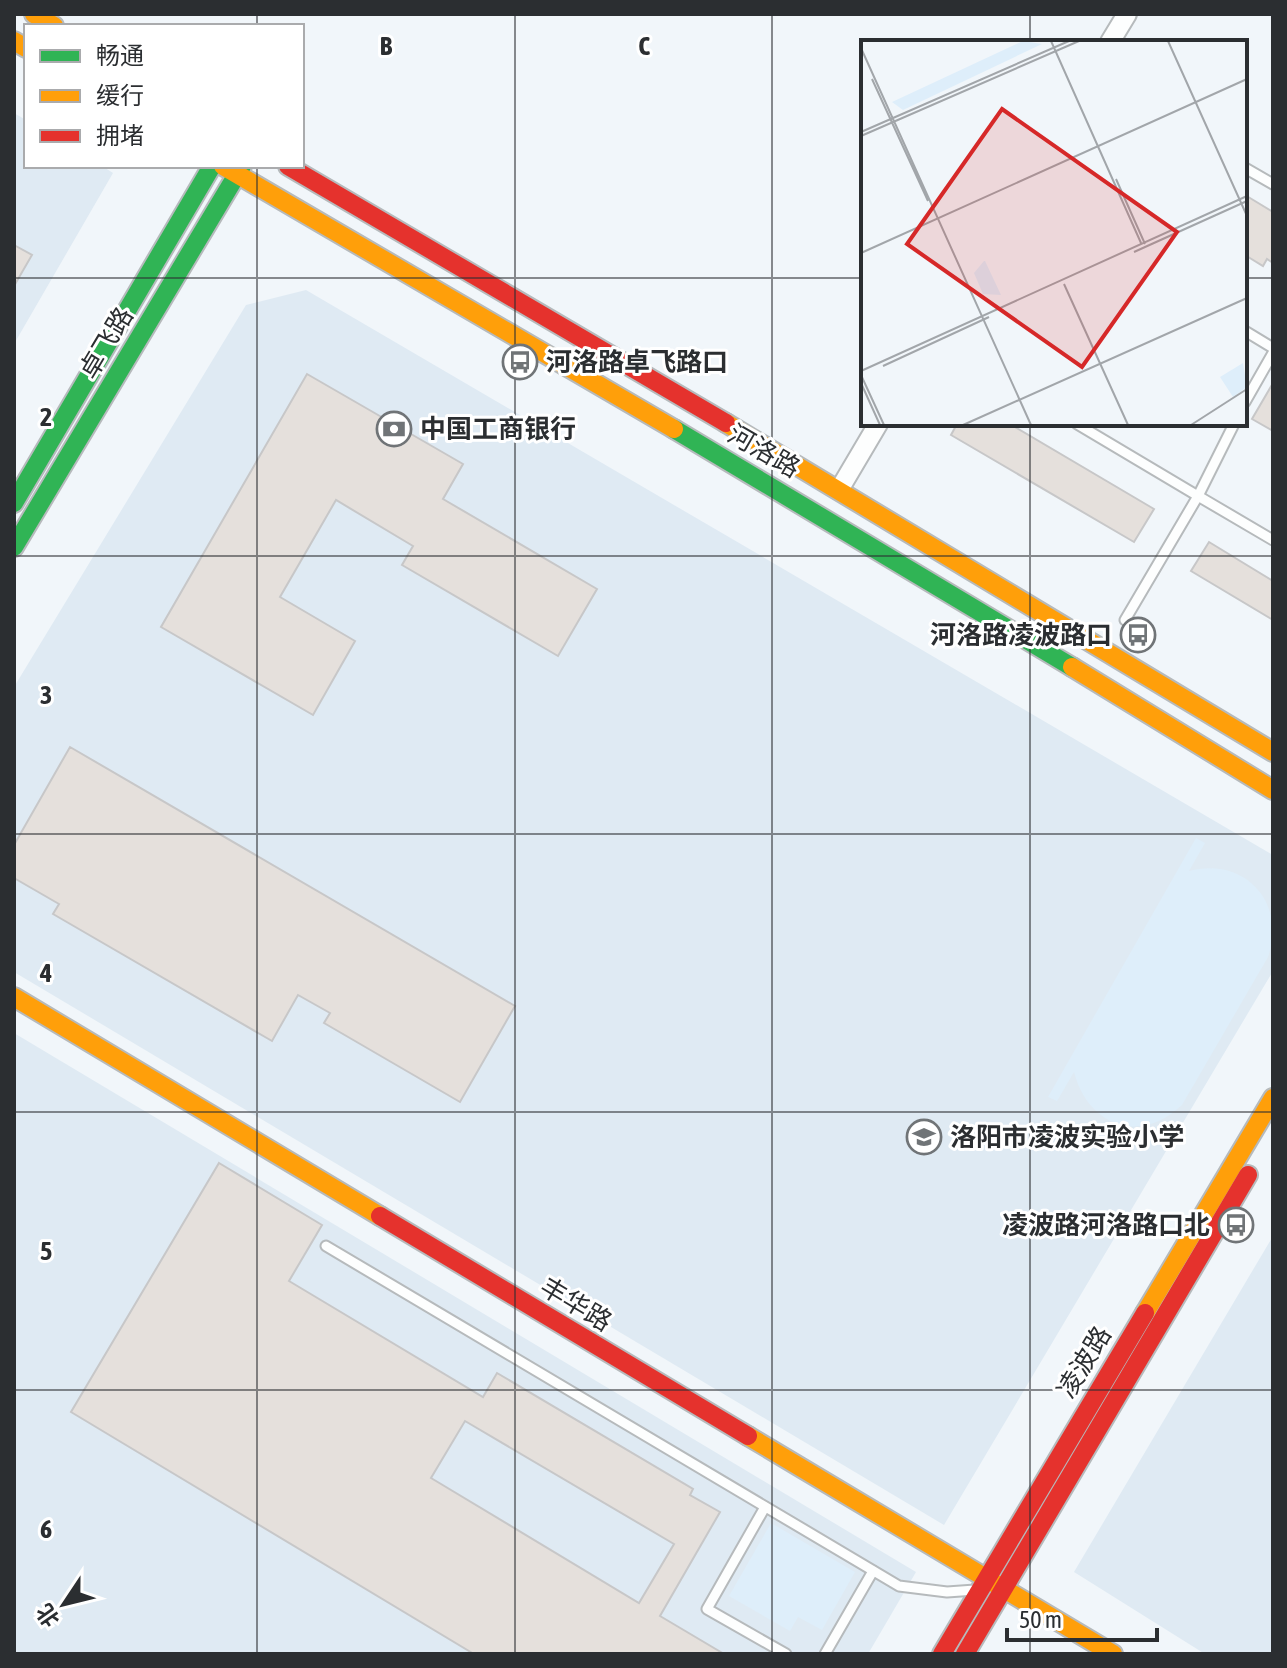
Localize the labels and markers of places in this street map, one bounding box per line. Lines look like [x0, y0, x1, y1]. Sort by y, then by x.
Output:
bus stop icon: 河洛路卓飞路口 [501, 343, 539, 381]
place label: 河洛路卓飞路口 [546, 347, 728, 377]
bank icon: 中国工商银行 [375, 410, 413, 448]
place label: 中国工商银行 [420, 414, 576, 444]
bus stop icon: 河洛路凌波路口 [1119, 616, 1157, 654]
place label: 河洛路凌波路口 [930, 620, 1112, 650]
school or university icon: 洛阳市凌波实验小学 [905, 1118, 943, 1156]
place label: 洛阳市凌波实验小学 [950, 1122, 1184, 1152]
bus stop icon: 凌波路河洛路口北 [1217, 1206, 1255, 1244]
place label: 凌波路河洛路口北 [1002, 1210, 1210, 1240]

